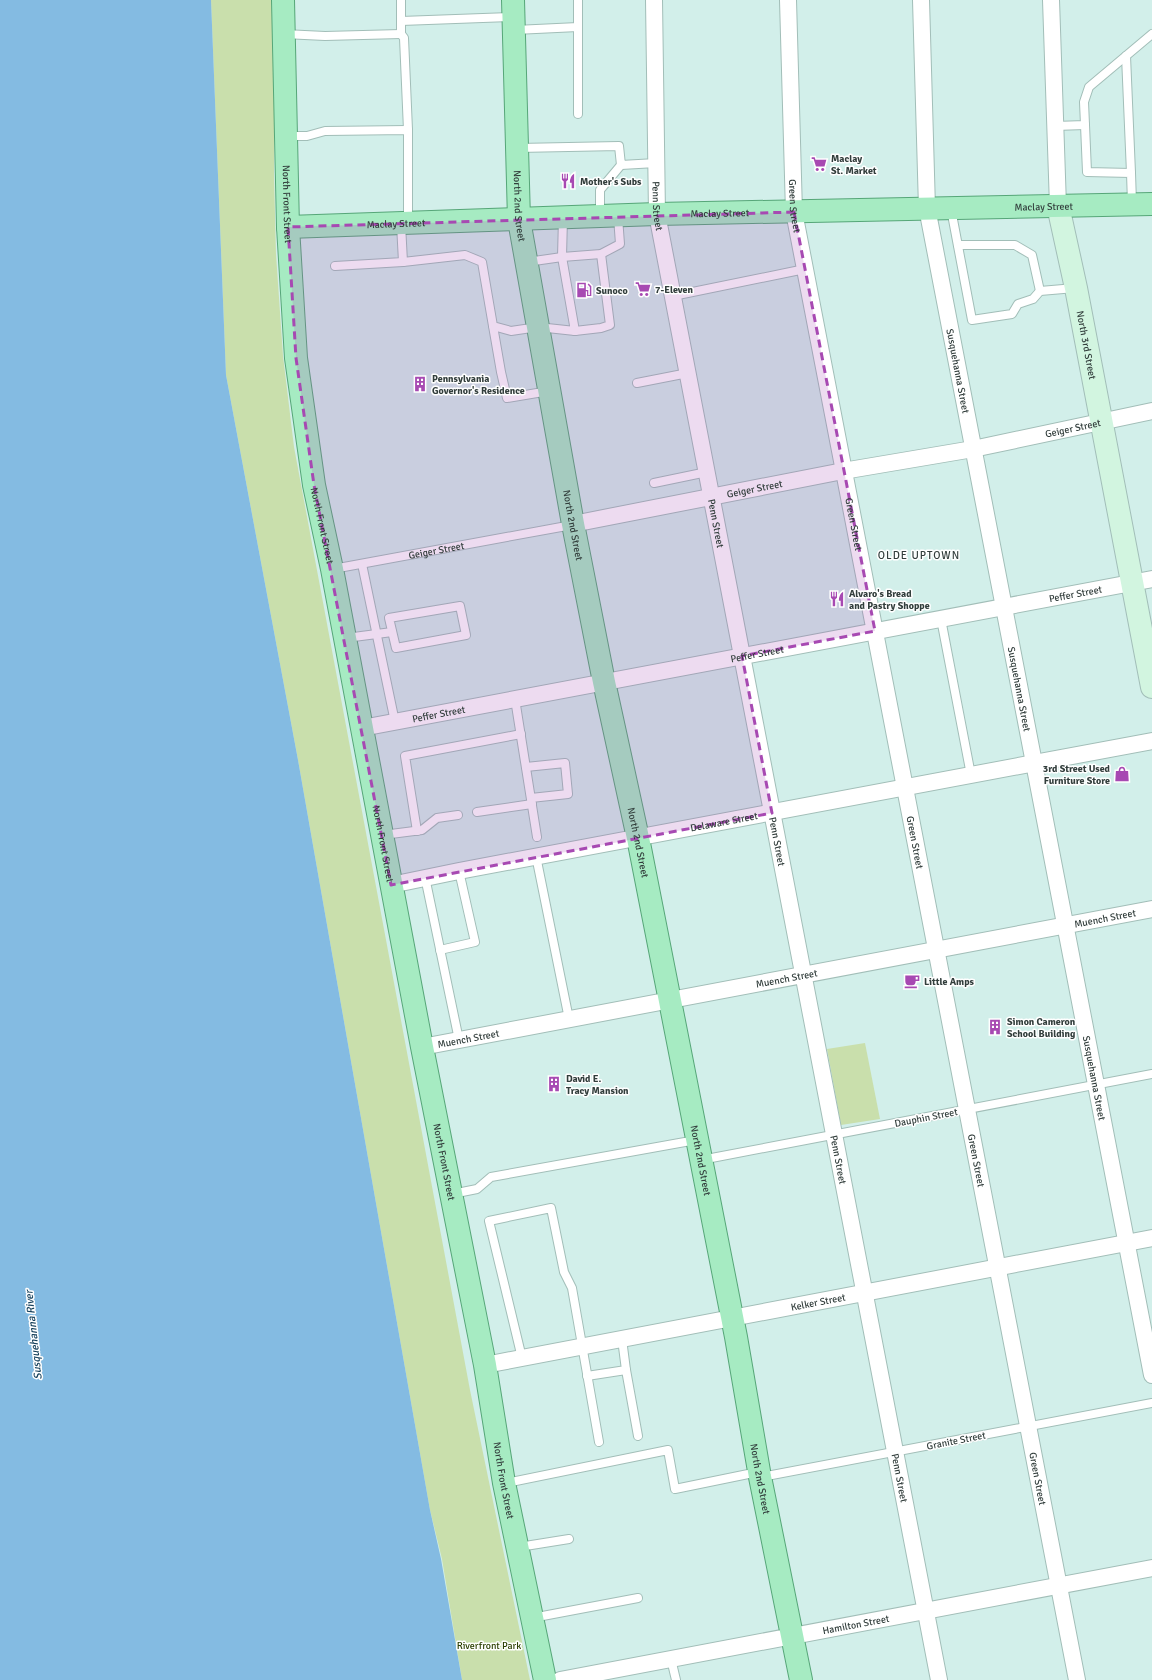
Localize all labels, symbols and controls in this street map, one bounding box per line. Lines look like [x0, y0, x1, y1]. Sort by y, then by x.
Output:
place label: Maclay St. Market [831, 153, 877, 177]
supermarket icon: Maclay St. Market [810, 155, 828, 173]
street label: North Front Street [280, 165, 294, 244]
street label: North 2nd Street [511, 170, 528, 243]
restaurant icon: Mother's Subs [559, 172, 577, 190]
place label: Mother's Subs [580, 176, 642, 188]
street label: Green Street [786, 179, 803, 234]
street label: Penn Street [650, 181, 665, 232]
street label: Maclay Street [1014, 201, 1074, 214]
street label: Maclay Street [690, 207, 750, 220]
street label: Maclay Street [366, 217, 426, 231]
supermarket icon: 7-Eleven [634, 280, 652, 298]
fuel station icon: Sunoco [575, 281, 593, 299]
place label: 7-Eleven [655, 284, 693, 296]
place label: Sunoco [596, 285, 628, 297]
street label: North 3rd Street [1073, 310, 1098, 381]
street label: Susquehanna Street [943, 328, 972, 415]
place label: Pennsylvania Governor's Residence [432, 373, 525, 397]
building icon: Pennsylvania Governor's Residence [411, 375, 429, 393]
street label: Geiger Street [1044, 417, 1102, 441]
street label: Geiger Street [726, 478, 784, 501]
street label: North Front Street [308, 486, 336, 566]
street label: North 2nd Street [560, 489, 585, 562]
street label: Green Street [842, 497, 864, 552]
street label: Penn Street [705, 498, 726, 550]
street label: Geiger Street [408, 540, 466, 562]
district label: OLDE UPTOWN [878, 549, 960, 562]
street label: Peffer Street [1048, 583, 1104, 605]
place label: Alvaro's Bread and Pastry Shoppe [849, 588, 930, 612]
restaurant icon: Alvaro's Bread and Pastry Shoppe [828, 590, 846, 608]
street label: Peffer Street [730, 644, 785, 665]
street label: Susquehanna Street [1005, 646, 1033, 733]
street label: Peffer Street [411, 704, 467, 725]
place label: 3rd Street Used Furniture Store [1043, 763, 1111, 787]
shop icon: 3rd Street Used Furniture Store [1113, 765, 1131, 783]
street label: North Front Street [370, 804, 396, 884]
street label: North 2nd Street [624, 806, 651, 879]
street label: Delaware Street [689, 810, 759, 834]
street label: Green Street [904, 815, 926, 871]
street label: Penn Street [766, 816, 787, 868]
street label: Muench Street [1073, 907, 1137, 931]
street label: Muench Street [755, 967, 819, 991]
cafe icon: Little Amps [903, 972, 921, 990]
place label: Little Amps [924, 976, 975, 988]
place label: Simon Cameron School Building [1007, 1016, 1076, 1040]
building icon: Simon Cameron School Building [986, 1018, 1004, 1036]
street label: Muench Street [437, 1027, 501, 1051]
street label: Susquehanna Street [1080, 1035, 1108, 1122]
place label: David E. Tracy Mansion [566, 1073, 629, 1097]
building icon: David E. Tracy Mansion [545, 1075, 563, 1093]
street label: Dauphin Street [894, 1106, 959, 1130]
street label: North Front Street [430, 1123, 457, 1202]
street label: North 2nd Street [688, 1124, 713, 1197]
street label: Green Street [965, 1133, 987, 1189]
street label: Penn Street [827, 1134, 849, 1186]
water label: Susquehanna River [22, 1288, 45, 1380]
street label: Kelker Street [790, 1291, 847, 1314]
street label: Granite Street [926, 1429, 987, 1453]
street label: North Front Street [490, 1441, 516, 1521]
street label: North 2nd Street [747, 1443, 772, 1516]
street label: Green Street [1026, 1451, 1048, 1507]
street label: Penn Street [889, 1452, 910, 1504]
street label: Hamilton Street [822, 1613, 891, 1637]
park label: Riverfront Park [457, 1640, 521, 1652]

